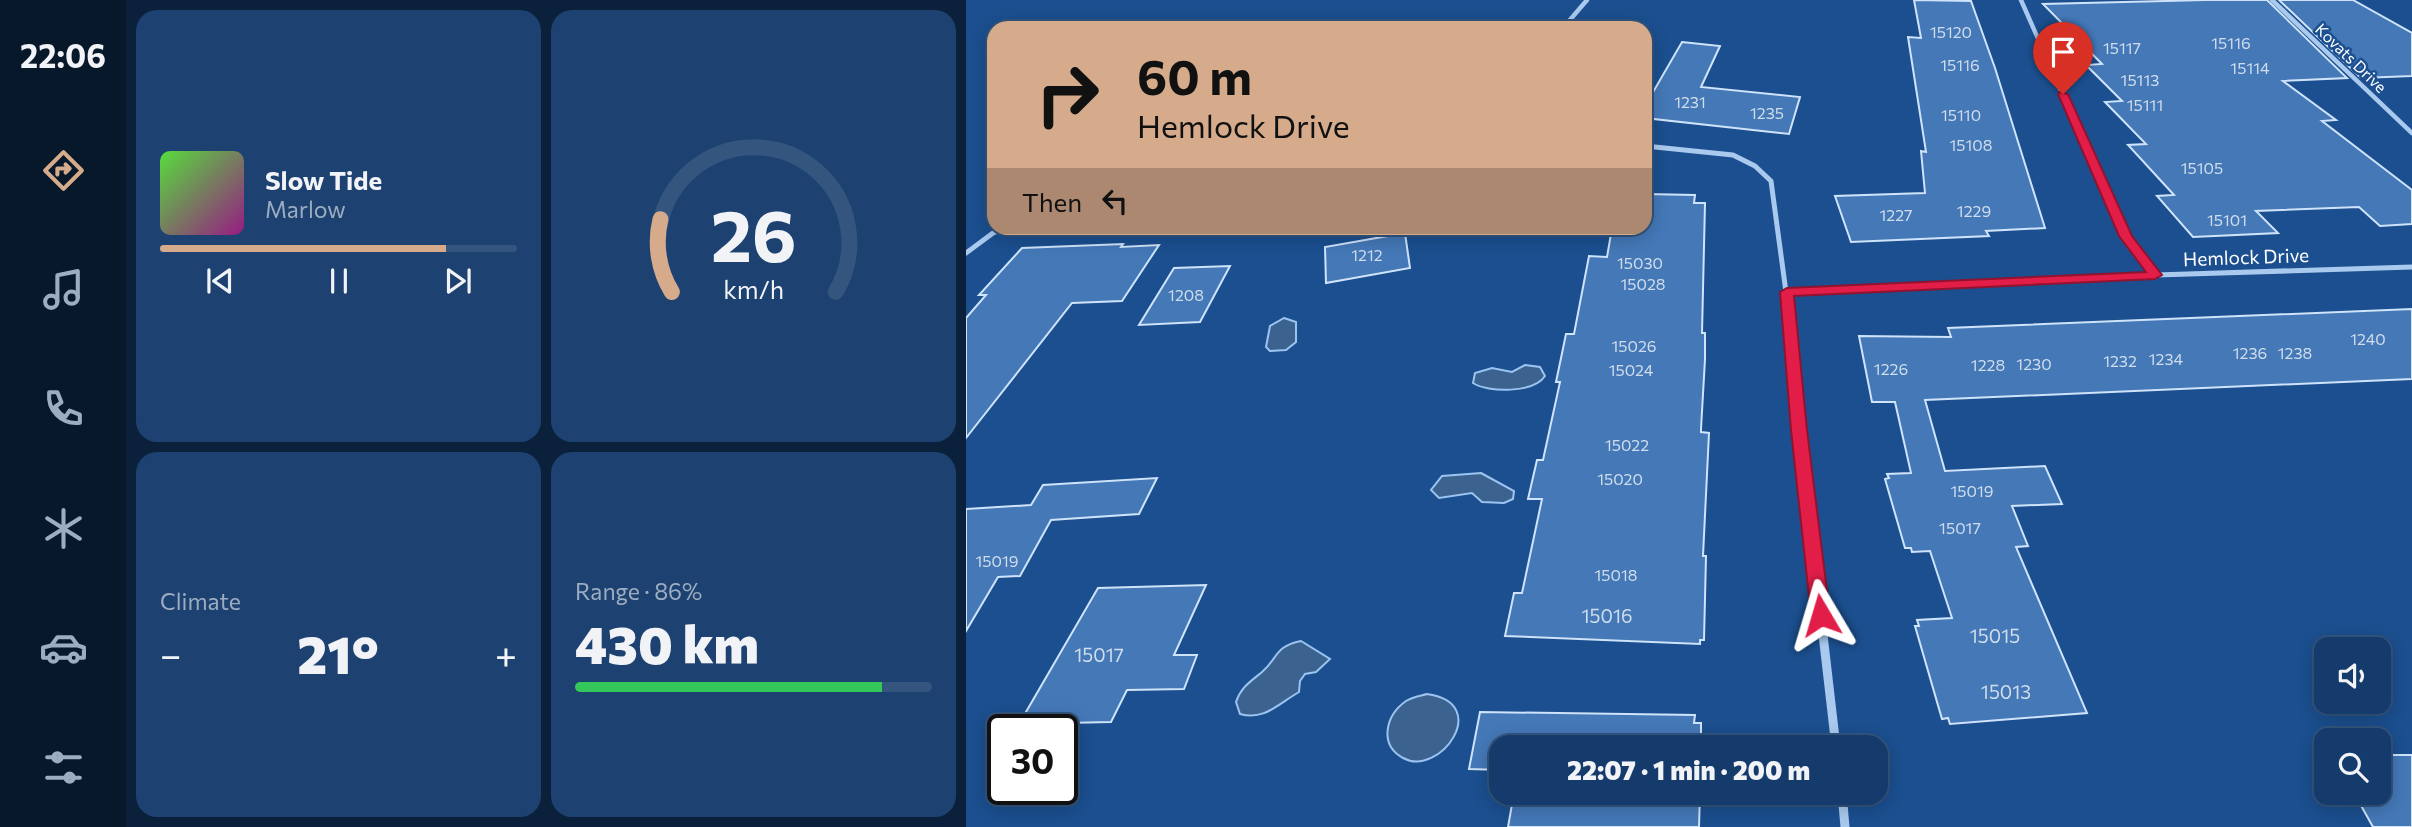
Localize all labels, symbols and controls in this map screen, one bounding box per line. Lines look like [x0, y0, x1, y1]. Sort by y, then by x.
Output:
street label: Kovats Drive [2312, 19, 2391, 96]
house number: 15120 [1930, 22, 1972, 41]
pin [2033, 22, 2093, 94]
icon: arrive [2044, 33, 2082, 71]
house number: 15116 [2211, 33, 2251, 52]
text: 22:06 [20, 35, 106, 75]
house number: 15117 [2103, 38, 2141, 57]
text: 60 m [1137, 45, 1252, 105]
icon: right [1022, 49, 1113, 140]
house number: 15116 [1940, 55, 1980, 74]
house number: 15114 [2230, 58, 2270, 77]
house number: 15113 [2121, 70, 2159, 89]
house number: 1231 [1674, 92, 1706, 111]
house number: 15111 [2127, 95, 2163, 114]
house number: 1235 [1750, 103, 1784, 122]
text: Hemlock Drive [1137, 105, 1350, 145]
house number: 15110 [1941, 105, 1981, 124]
house number: 15108 [1949, 135, 1993, 154]
icon: directions [39, 146, 88, 195]
house number: 15105 [2181, 158, 2223, 177]
text: Slow Tide [265, 164, 382, 195]
icon: left [1096, 182, 1134, 220]
text: Then [1022, 186, 1082, 217]
text: 26 [711, 188, 796, 277]
text: Marlow [265, 195, 346, 223]
house number: 1229 [1957, 201, 1991, 220]
house number: 1227 [1880, 205, 1913, 224]
house number: 15101 [2207, 210, 2247, 229]
street label: Hemlock Drive [2182, 243, 2309, 270]
house number: 1212 [1351, 245, 1383, 264]
house number: 15030 [1617, 253, 1663, 272]
icon: previous [201, 262, 239, 300]
icon: pause [320, 262, 358, 300]
icon: next [439, 262, 477, 300]
icon: music [39, 265, 88, 314]
text: km/h [723, 274, 784, 304]
house number: 15028 [1621, 274, 1665, 293]
house number: 1208 [1168, 285, 1204, 304]
house number: 1240 [2350, 329, 2386, 348]
house number: 15026 [1612, 336, 1656, 355]
house number: 1236 [2233, 343, 2267, 362]
house number: 1238 [2278, 343, 2312, 362]
house number: 1234 [2149, 349, 2184, 368]
house number: 1232 [2103, 351, 2137, 370]
house number: 1230 [2016, 354, 2052, 373]
house number: 1228 [1971, 355, 2005, 374]
house number: 1226 [1874, 359, 1908, 378]
house number: 15024 [1609, 360, 1654, 379]
icon: phone [39, 384, 88, 433]
house number: 15022 [1605, 435, 1649, 454]
house number: 15020 [1597, 469, 1643, 488]
house number: 15019 [1950, 481, 1994, 500]
icon: climate [39, 504, 88, 553]
house number: 15017 [1939, 518, 1981, 537]
house number: 15019 [975, 551, 1019, 570]
house number: 15018 [1594, 565, 1638, 584]
text: Range · 86% [575, 577, 702, 605]
position arrow [1784, 578, 1858, 652]
text: Climate [160, 587, 241, 615]
house number: 15016 [1581, 604, 1633, 627]
text: 430 km [575, 611, 759, 675]
text: 21° [297, 621, 379, 685]
icon: car [39, 623, 88, 672]
house number: 15015 [1970, 624, 2020, 647]
text: − [160, 630, 182, 677]
text: + [495, 630, 517, 677]
map controls [2314, 637, 2391, 805]
button: sound [2314, 637, 2391, 714]
house number: 15017 [1074, 643, 1124, 666]
house number: 15013 [1981, 680, 2031, 703]
speed limit sign: 30 [987, 714, 1078, 805]
button: search [2314, 728, 2391, 805]
icon: filters [39, 743, 88, 792]
text: 22:07 · 1 min · 200 m [1567, 754, 1810, 785]

